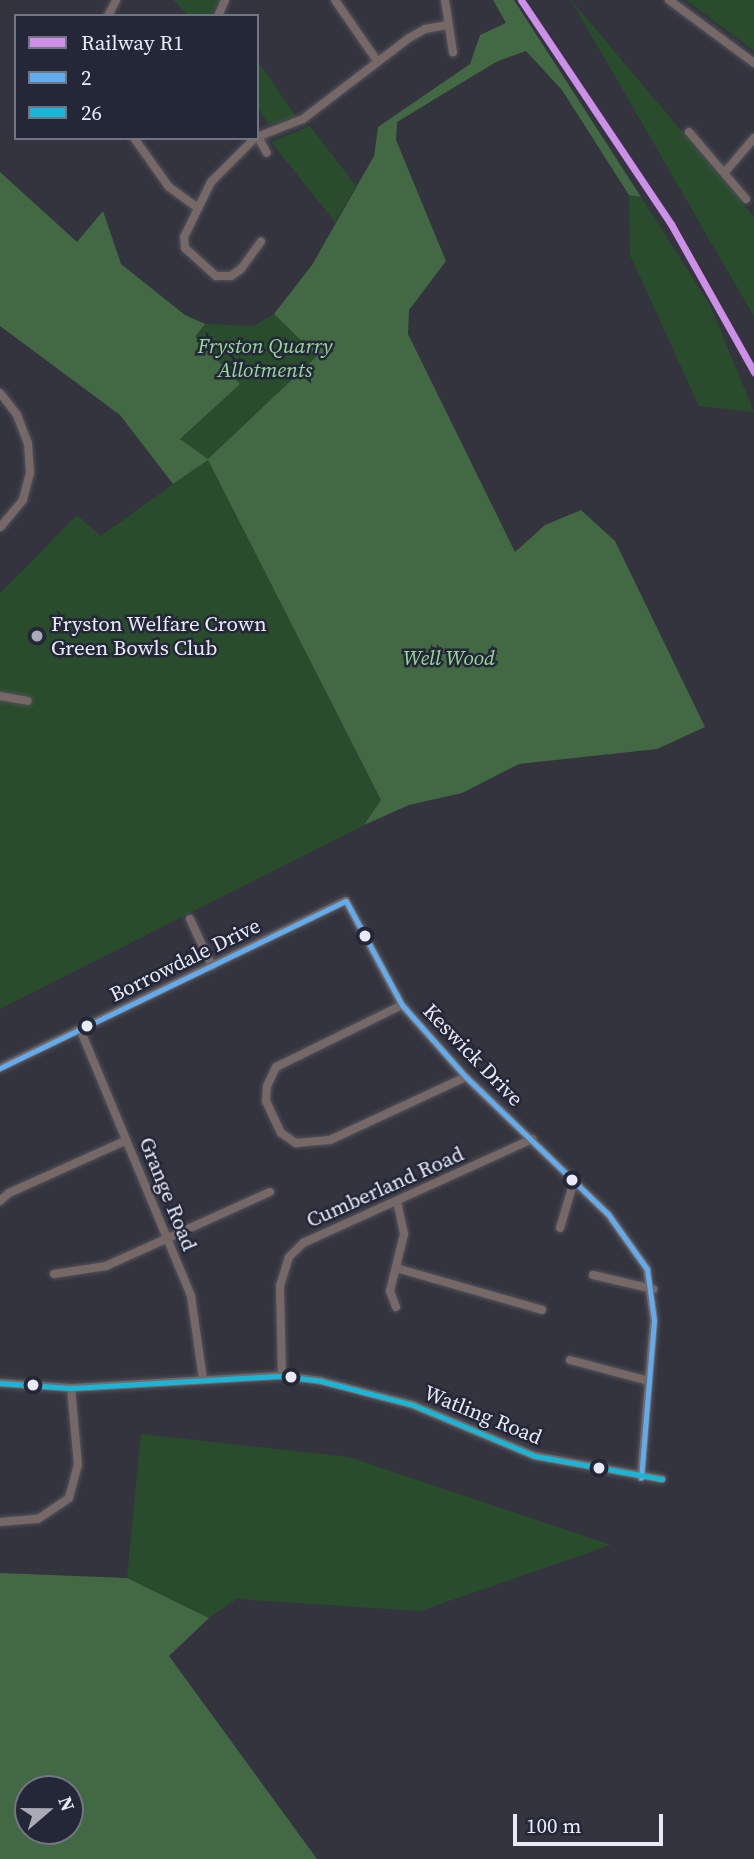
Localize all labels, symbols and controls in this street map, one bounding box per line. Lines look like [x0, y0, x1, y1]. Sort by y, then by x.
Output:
legend [14, 14, 259, 140]
text: Railway R1 [81, 28, 184, 57]
text: 2 [81, 63, 92, 92]
text: 26 [81, 98, 102, 127]
park label: Fryston Quarry Allotments [198, 333, 332, 383]
place label: Fryston Welfare Crown Green Bowls Club [51, 611, 267, 661]
marker: Fryston Welfare Crown Green Bowls Club [29, 628, 45, 644]
park label: Well Wood [403, 645, 495, 671]
street label: Borrowdale Drive [106, 913, 264, 1007]
unlabelled marker [358, 929, 372, 943]
street label: Keswick Drive [418, 999, 528, 1111]
unlabelled marker [80, 1019, 94, 1033]
street label: Grange Road [134, 1134, 202, 1254]
street label: Cumberland Road [302, 1141, 468, 1233]
unlabelled marker [565, 1173, 579, 1187]
unlabelled marker [284, 1370, 298, 1384]
unlabelled marker [26, 1378, 40, 1392]
street label: Watling Road [420, 1380, 546, 1450]
unlabelled marker [592, 1461, 606, 1475]
north arrow [14, 1775, 84, 1845]
text: N [52, 1793, 81, 1814]
scale bar [516, 1800, 666, 1844]
text: 100 m [526, 1811, 581, 1840]

